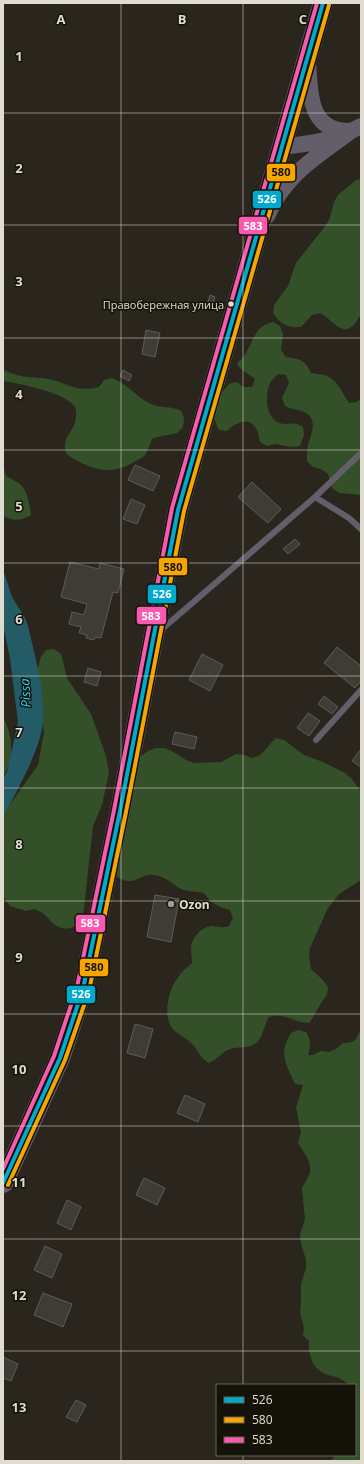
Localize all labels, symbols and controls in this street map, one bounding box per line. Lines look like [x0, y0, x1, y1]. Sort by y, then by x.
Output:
text: A [57, 10, 66, 28]
text: B [178, 10, 187, 28]
text: C [299, 10, 307, 28]
text: 1 [15, 47, 23, 65]
text: 2 [15, 159, 23, 177]
line badge: 580 [266, 163, 296, 182]
text: 580 [272, 164, 290, 179]
line badge: 526 [252, 190, 282, 209]
text: 526 [258, 191, 276, 206]
line badge: 583 [238, 216, 268, 235]
text: 583 [244, 218, 262, 233]
text: 3 [15, 272, 23, 290]
place label: Правобережная улица [103, 297, 224, 312]
marker: Правобережная улица [226, 299, 236, 309]
text: 4 [15, 385, 23, 403]
text: 5 [15, 497, 23, 515]
line badge: 580 [158, 557, 188, 576]
text: 580 [164, 559, 182, 574]
line badge: 526 [147, 584, 177, 604]
text: 526 [153, 586, 171, 601]
line badge: 583 [136, 606, 167, 625]
text: 583 [142, 608, 160, 623]
text: 6 [15, 610, 23, 628]
water label: Pissa [15, 677, 35, 708]
text: 7 [15, 723, 23, 741]
text: 8 [15, 835, 23, 853]
place label: Ozon [179, 896, 210, 913]
marker: Ozon [166, 899, 176, 909]
line badge: 583 [75, 914, 106, 933]
text: 583 [81, 915, 99, 930]
text: 9 [15, 948, 23, 966]
line badge: 580 [79, 958, 109, 977]
text: 580 [85, 959, 103, 974]
line badge: 526 [66, 985, 96, 1004]
text: 526 [72, 986, 90, 1001]
text: 10 [12, 1060, 26, 1078]
text: 11 [12, 1173, 26, 1191]
text: 12 [12, 1286, 27, 1304]
legend [216, 1384, 356, 1456]
text: 526 [252, 1391, 273, 1408]
text: 13 [12, 1398, 26, 1416]
text: 580 [252, 1411, 273, 1428]
text: 583 [252, 1431, 273, 1448]

